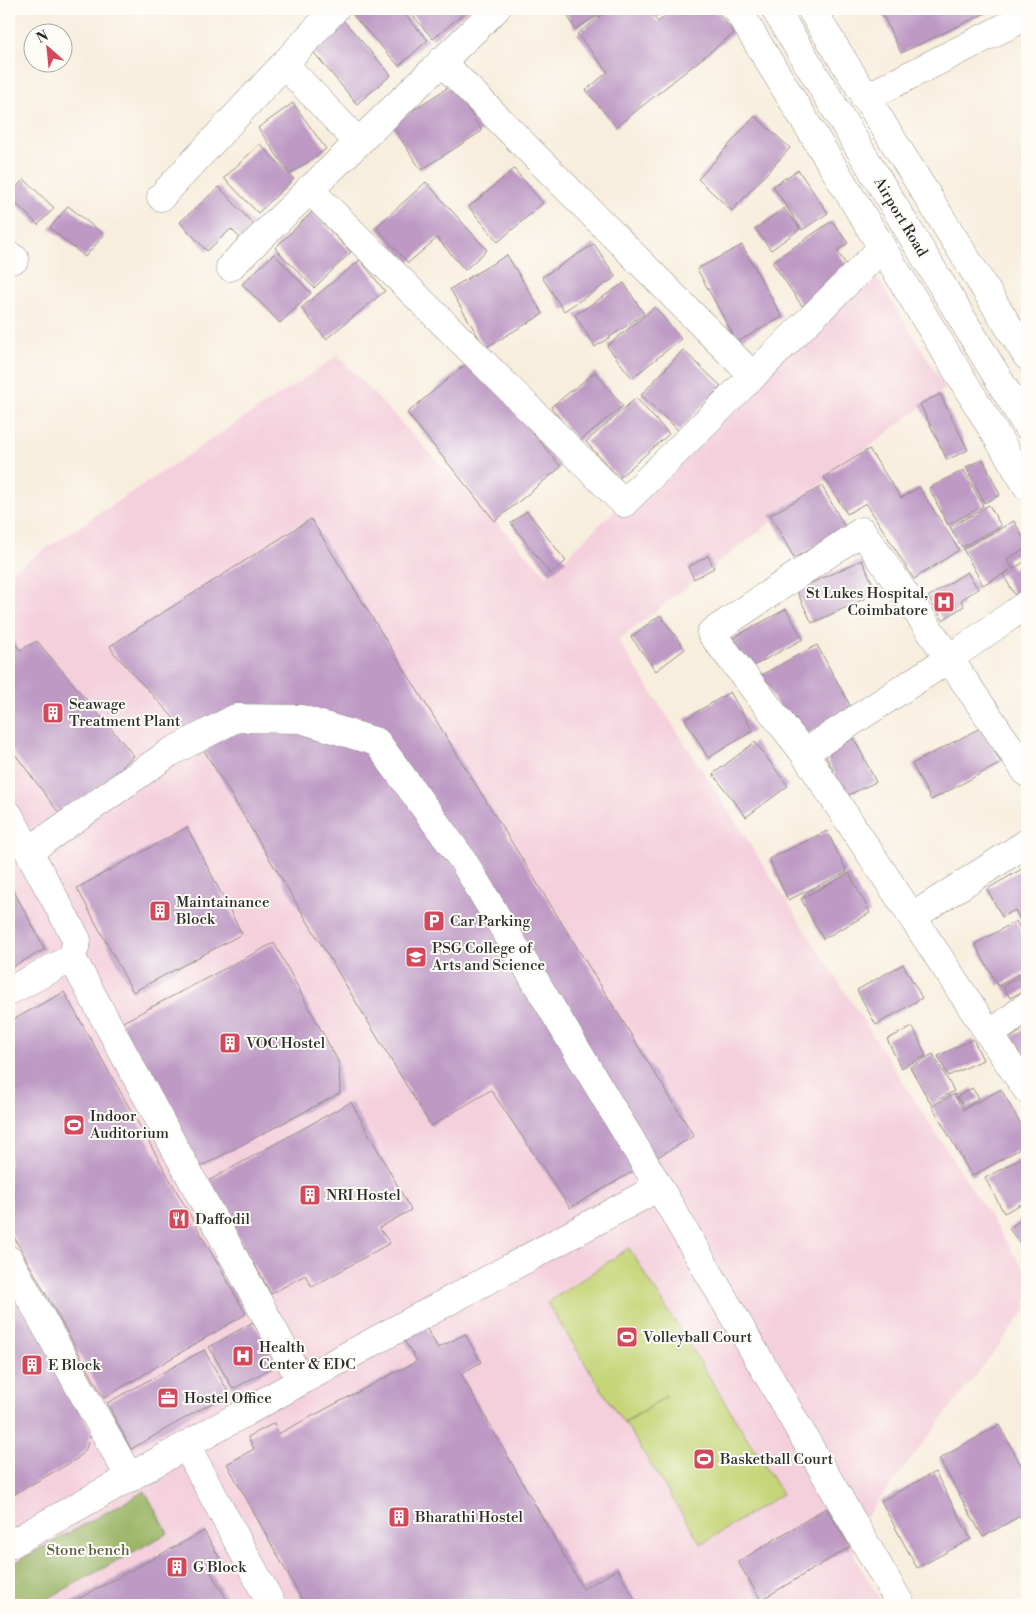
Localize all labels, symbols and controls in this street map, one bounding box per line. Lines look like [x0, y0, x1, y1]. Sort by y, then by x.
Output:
north arrow [22, 22, 72, 72]
text: N [34, 27, 52, 48]
street label: Airport Road [869, 173, 932, 261]
place label: St Lukes Hospital, Coimbatore [806, 584, 928, 620]
hospital icon: St Lukes Hospital, Coimbatore [932, 590, 956, 614]
place label: Seawage Treatment Plant [69, 695, 181, 731]
building icon: Seawage Treatment Plant [41, 701, 65, 725]
place label: Maintainance Block [175, 893, 269, 929]
building icon: Maintainance Block [148, 899, 172, 923]
parking icon: Car Parking [422, 909, 446, 933]
place label: Car Parking [450, 912, 531, 931]
place label: PSG College of Arts and Science [431, 939, 545, 975]
school or university icon: PSG College of Arts and Science [404, 945, 428, 969]
building icon: VOC Hostel [218, 1031, 242, 1055]
place label: VOC Hostel [245, 1034, 326, 1053]
place label: Indoor Auditorium [89, 1107, 169, 1143]
sports icon: Indoor Auditorium [62, 1113, 86, 1137]
building icon: NRI Hostel [298, 1183, 322, 1207]
place label: NRI Hostel [326, 1186, 401, 1205]
restaurant icon: Daffodil [167, 1207, 191, 1231]
place label: Daffodil [195, 1210, 251, 1229]
sports icon: Volleyball Court [615, 1325, 639, 1349]
place label: Volleyball Court [642, 1328, 753, 1347]
place label: Health Center & EDC [259, 1338, 356, 1374]
hospital icon: Health Center & EDC [231, 1344, 255, 1368]
building icon: E Block [20, 1353, 44, 1377]
place label: E Block [48, 1356, 101, 1375]
office icon: Hostel Office [156, 1386, 180, 1410]
place label: Hostel Office [184, 1389, 272, 1408]
sports icon: Basketball Court [692, 1447, 716, 1471]
place label: Basketball Court [719, 1450, 834, 1469]
building icon: Bharathi Hostel [387, 1505, 411, 1529]
place label: Bharathi Hostel [414, 1508, 523, 1527]
park label: Stone bench [46, 1541, 130, 1560]
building icon: G Block [165, 1555, 189, 1579]
place label: G Block [193, 1558, 247, 1577]

